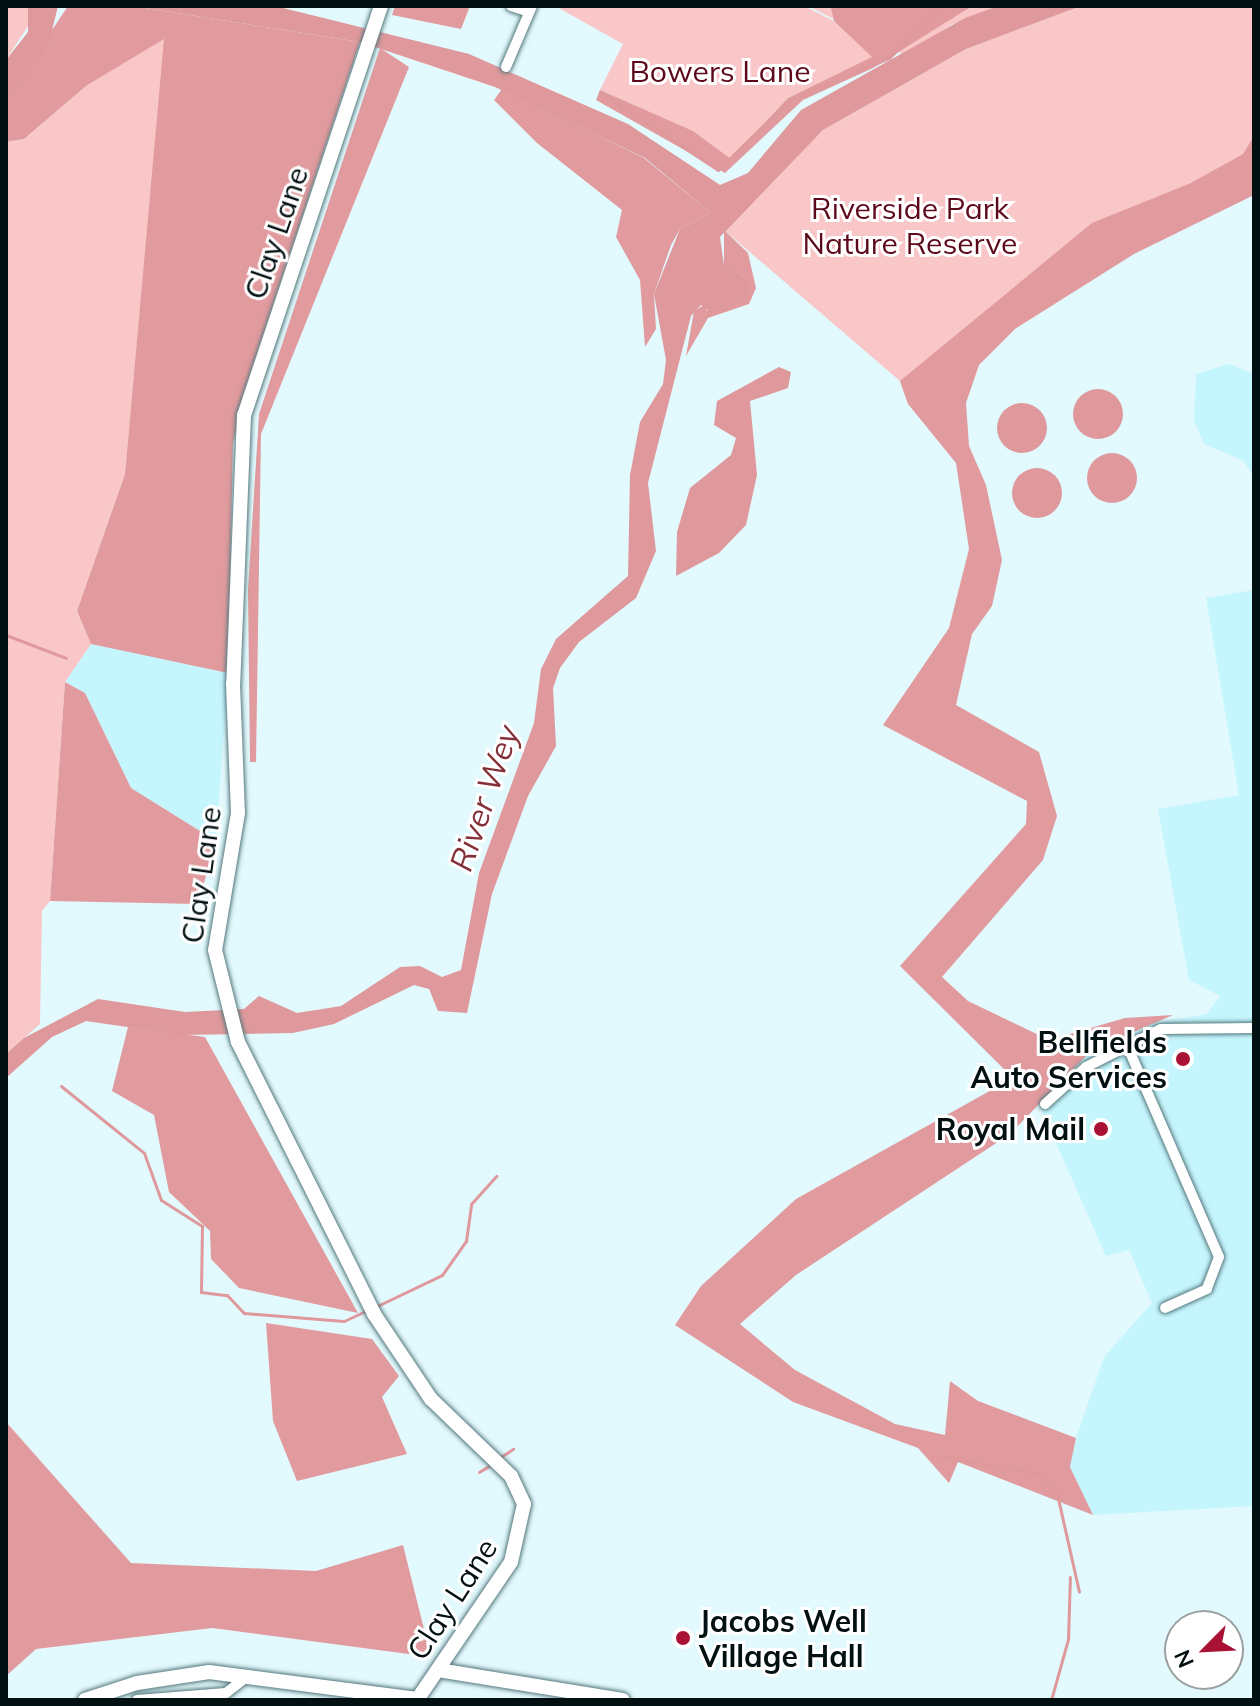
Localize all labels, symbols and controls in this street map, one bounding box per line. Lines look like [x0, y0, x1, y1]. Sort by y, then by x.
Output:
park label: Bowers Lane [629, 53, 811, 89]
street label: Clay Lane [237, 162, 315, 304]
park label: Riverside Park Nature Reserve [803, 190, 1017, 260]
water label: River Wey [441, 720, 527, 876]
street label: Clay Lane [174, 804, 228, 946]
place label: Bellfields Auto Services [971, 1024, 1167, 1094]
marker: Bellfields Auto Services [1174, 1050, 1192, 1068]
place label: Royal Mail [936, 1111, 1085, 1147]
marker: Royal Mail [1092, 1120, 1110, 1138]
street label: Clay Lane [399, 1532, 505, 1666]
place label: Jacobs Well Village Hall [699, 1603, 867, 1674]
north arrow [1164, 1610, 1244, 1690]
marker: Jacobs Well Village Hall [674, 1629, 692, 1647]
text: N [1168, 1646, 1200, 1672]

